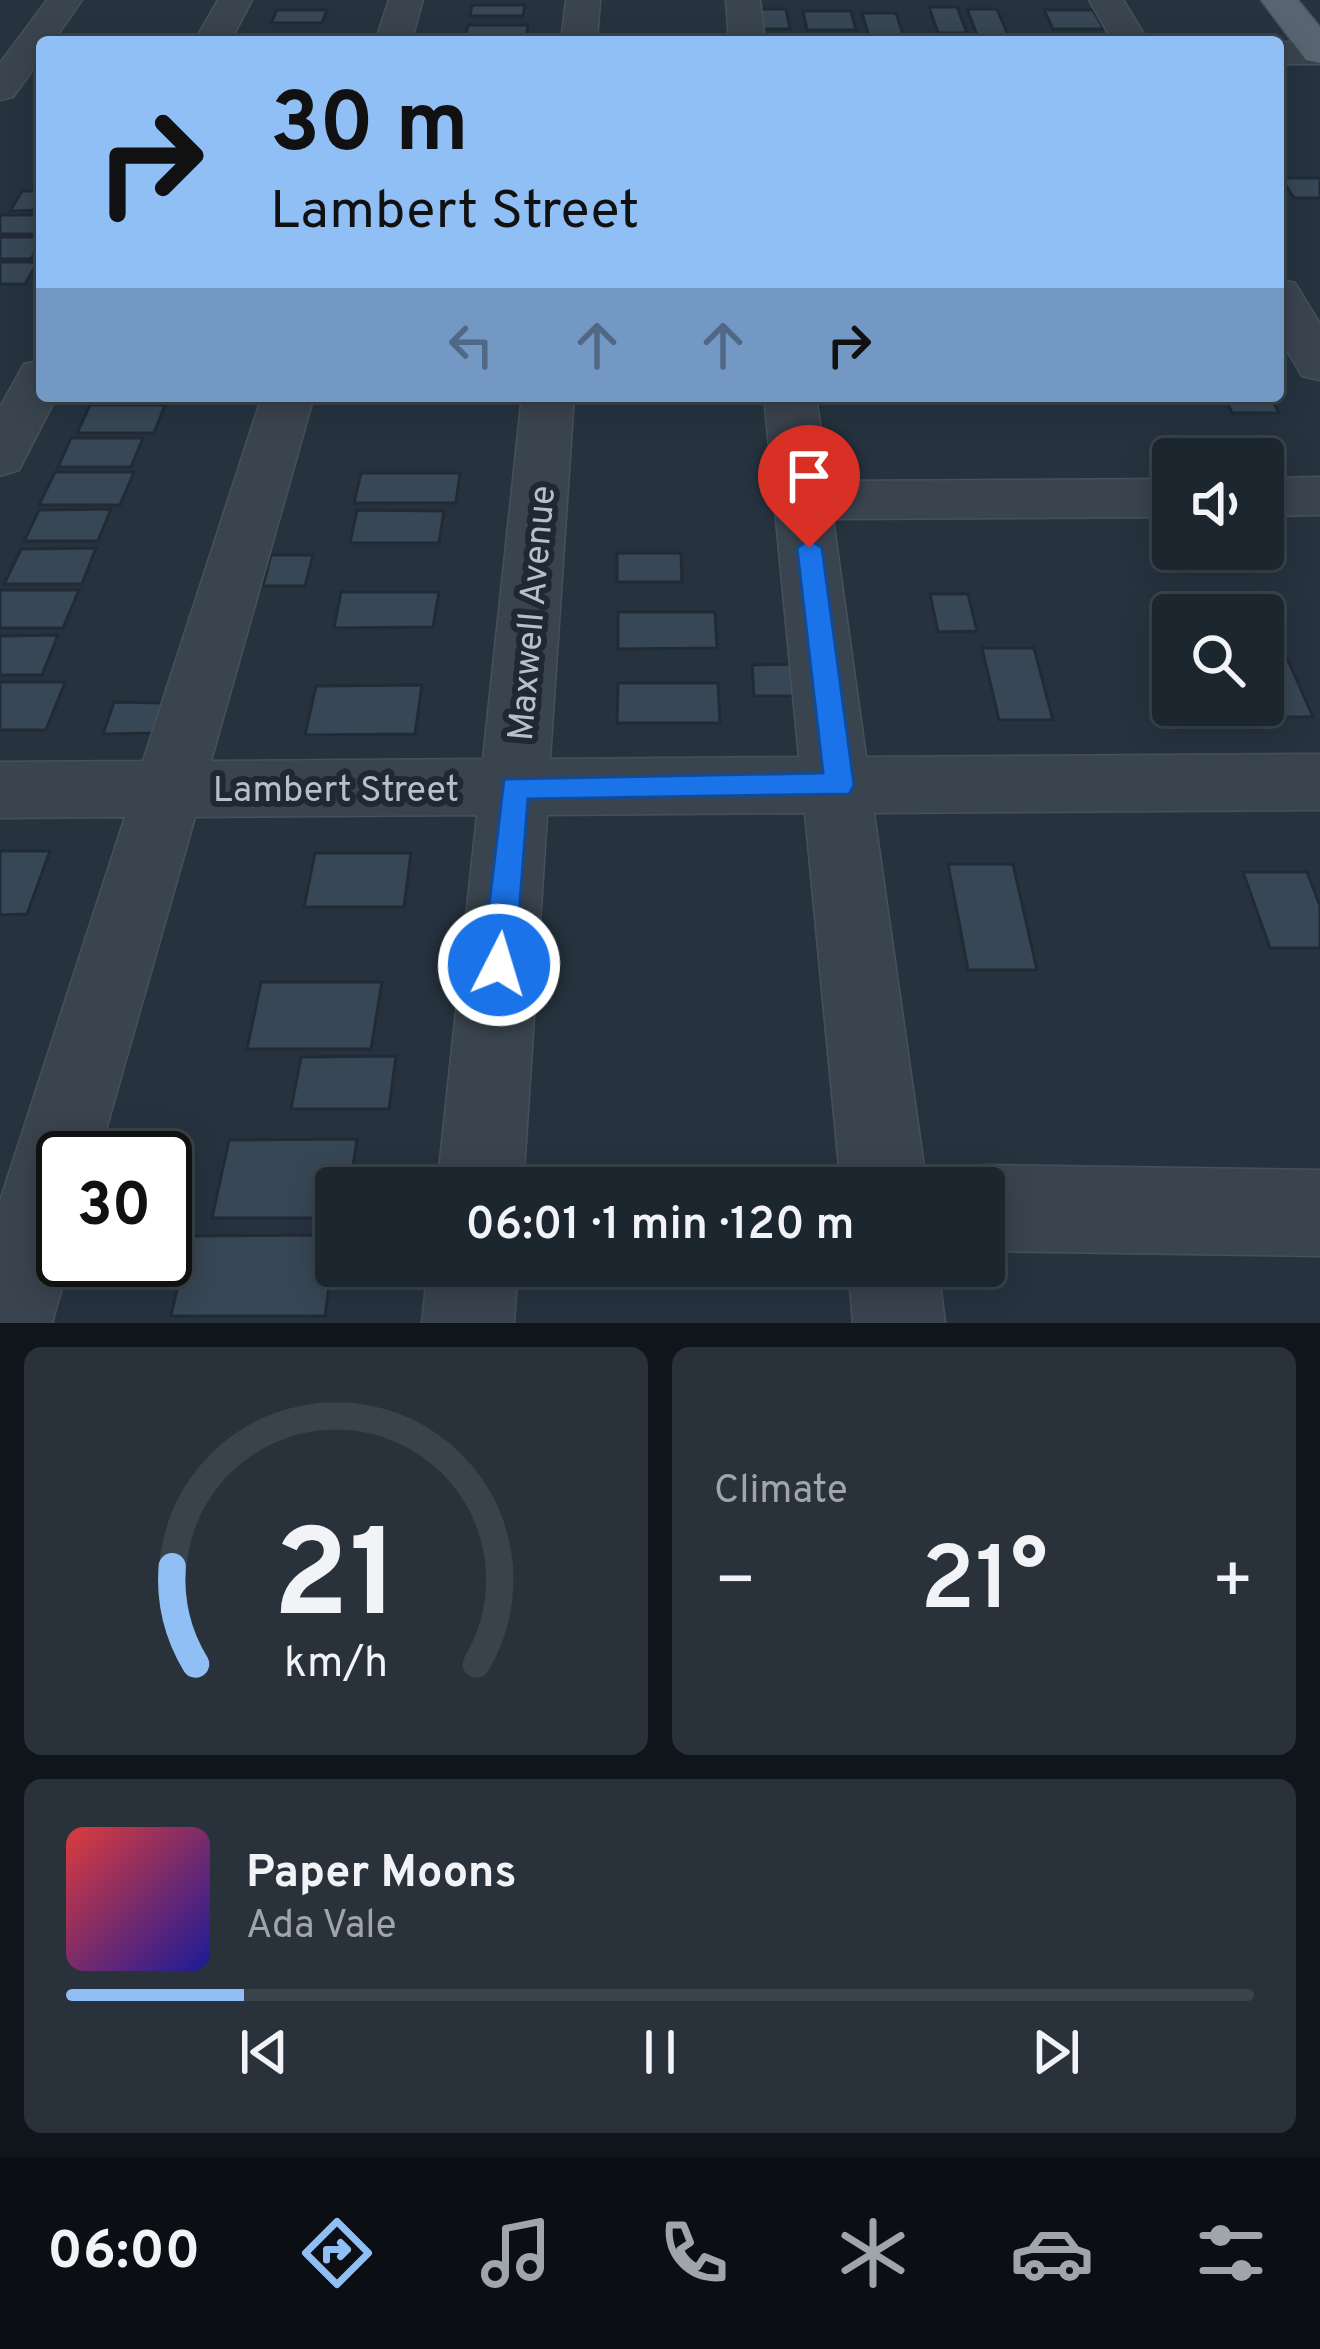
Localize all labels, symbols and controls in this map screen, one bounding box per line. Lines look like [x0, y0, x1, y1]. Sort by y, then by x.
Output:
text: 30 m [270, 75, 469, 181]
icon: right [72, 84, 228, 240]
text: Lambert Street [270, 179, 639, 248]
icon: left [438, 312, 504, 378]
icon: ahead [564, 312, 630, 378]
icon: ahead [690, 312, 756, 378]
icon: right [816, 312, 882, 378]
pin [758, 425, 860, 548]
map controls [1152, 438, 1284, 726]
button: sound [1152, 438, 1284, 570]
icon: arrive [776, 443, 842, 509]
street label: Maxwell Avenue [500, 484, 568, 743]
button: search [1152, 594, 1284, 726]
street label: Lambert Street [213, 769, 459, 815]
position arrow [436, 902, 562, 1028]
speed limit sign: 30 [36, 1131, 192, 1287]
text: 06:01 · 1 min · 120 m [465, 1198, 855, 1255]
text: Climate [714, 1468, 848, 1517]
text: 21 [273, 1503, 399, 1661]
text: 21° [920, 1528, 1048, 1641]
text: − [714, 1543, 757, 1626]
text: + [1211, 1543, 1254, 1626]
text: km/h [284, 1638, 388, 1692]
text: Paper Moons [246, 1846, 517, 1903]
text: Ada Vale [246, 1903, 397, 1952]
icon: previous [231, 2019, 297, 2085]
icon: pause [627, 2019, 693, 2085]
icon: next [1023, 2019, 1089, 2085]
icon: directions [295, 2211, 379, 2295]
icon: music [474, 2211, 558, 2295]
icon: phone [652, 2211, 736, 2295]
icon: climate [831, 2211, 915, 2295]
icon: car [1010, 2211, 1094, 2295]
icon: filters [1189, 2211, 1273, 2295]
text: 06:00 [47, 2219, 200, 2288]

